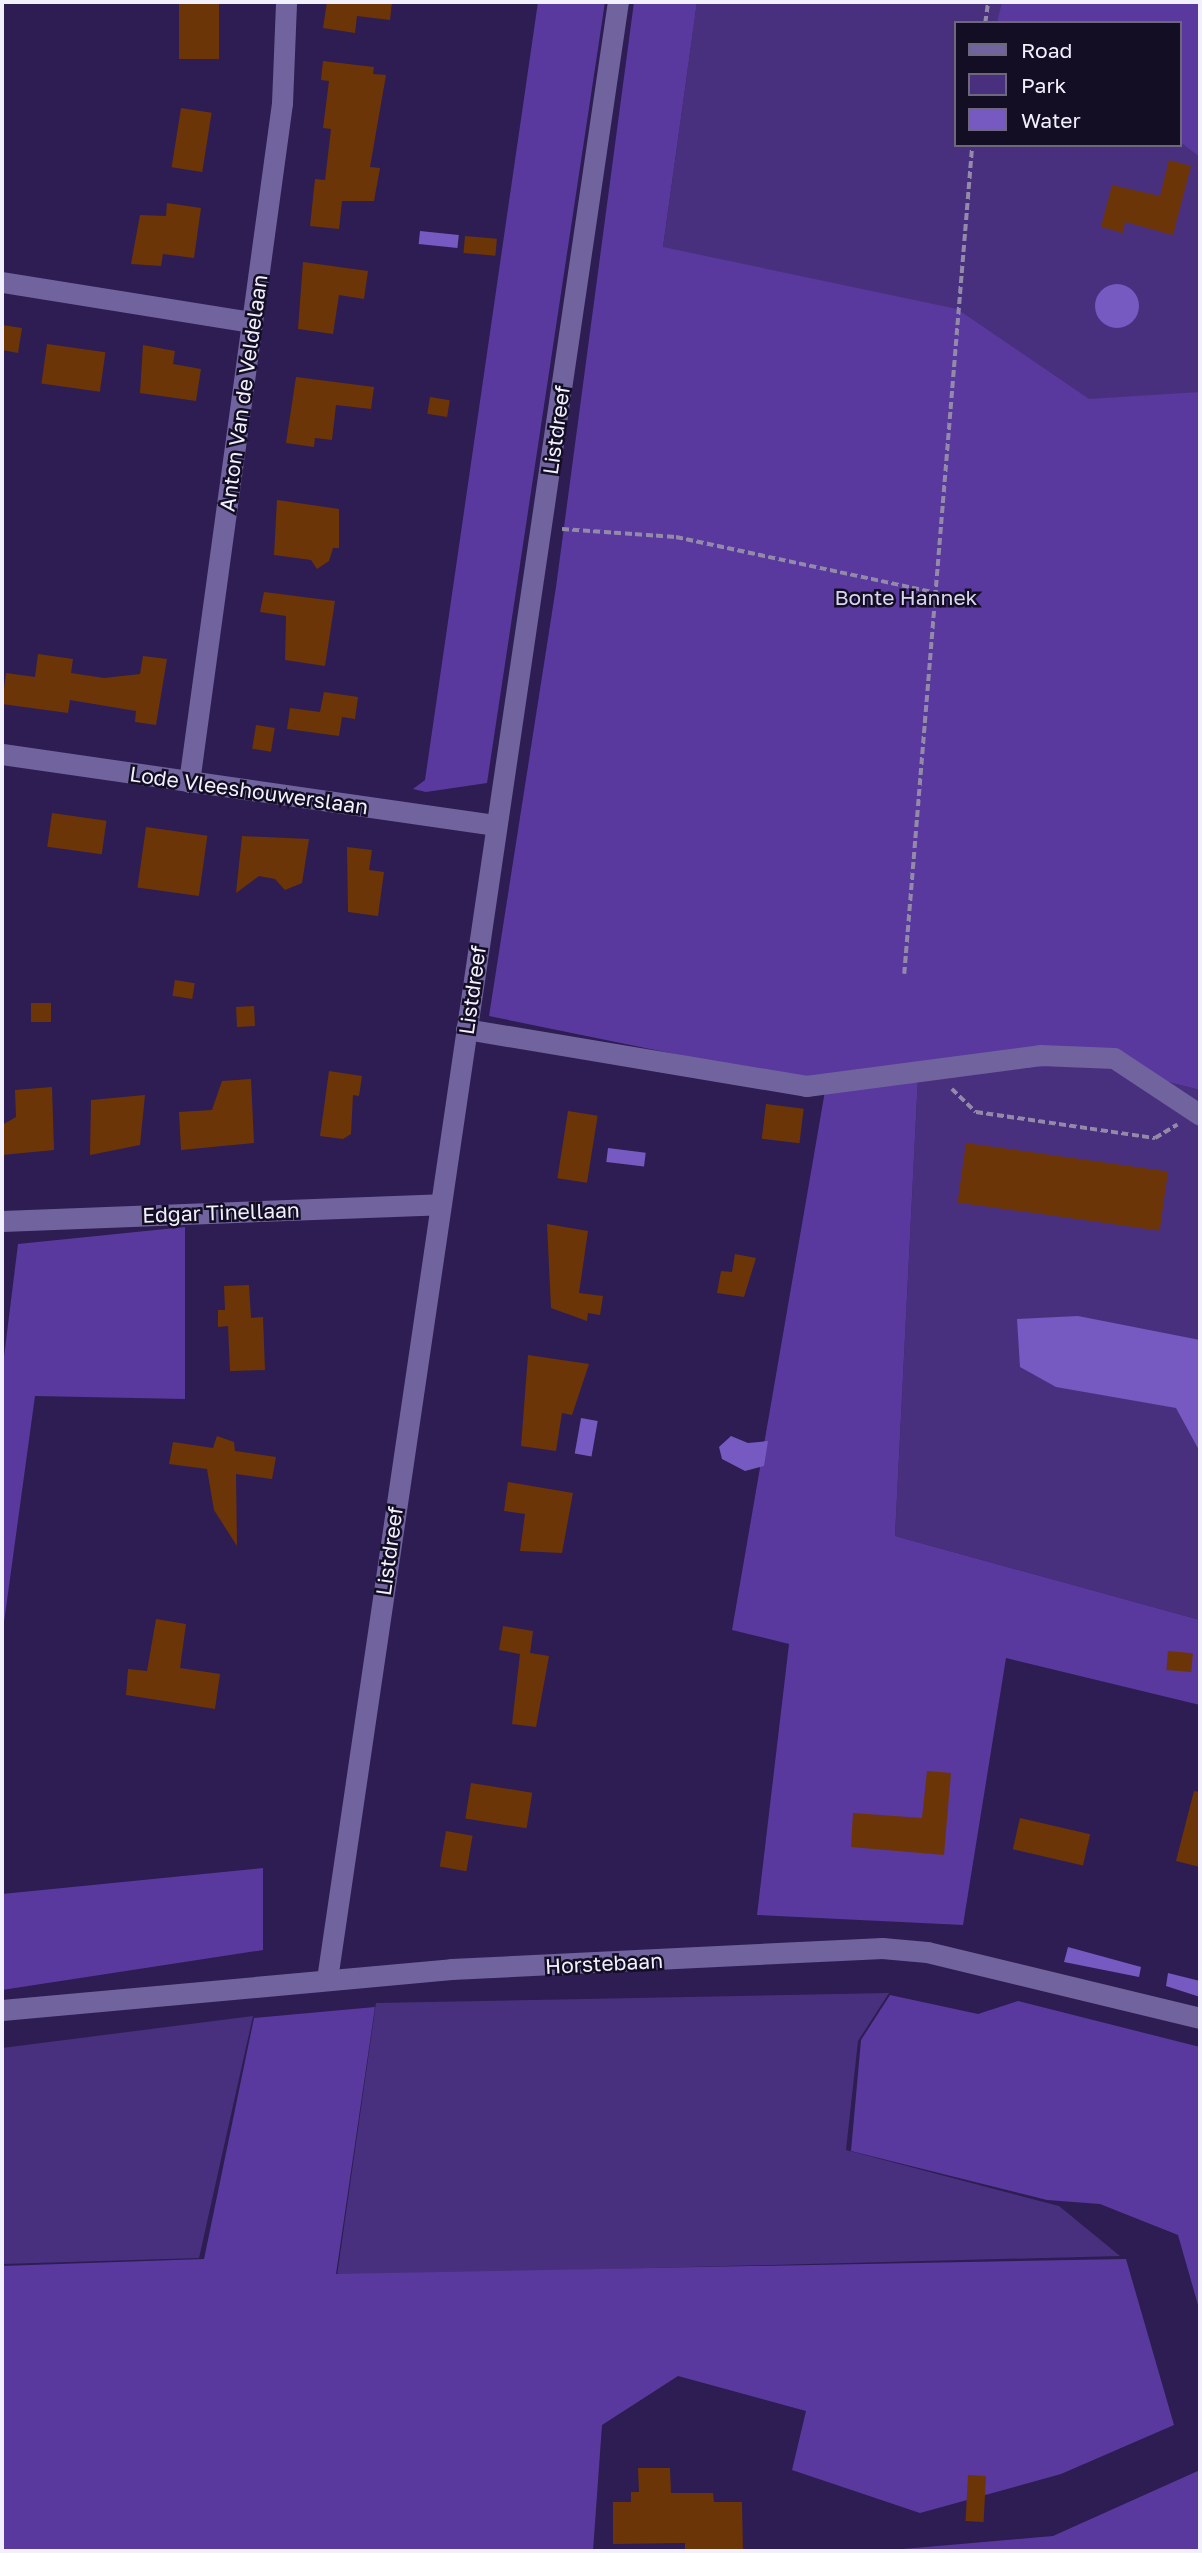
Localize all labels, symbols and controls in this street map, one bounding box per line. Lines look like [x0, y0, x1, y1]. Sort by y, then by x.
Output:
legend [954, 21, 1181, 147]
text: Road [1021, 37, 1072, 63]
text: Park [1021, 72, 1066, 98]
text: Water [1021, 107, 1081, 133]
street label: Anton Van de Veldelaan [214, 273, 272, 513]
street label: Listdreef [537, 384, 575, 476]
park label: Bonte Hannek [835, 584, 977, 610]
street label: Lode Vleeshouwerslaan [128, 761, 370, 819]
street label: Listdreef [453, 944, 491, 1036]
street label: Edgar Tinellaan [142, 1197, 300, 1227]
street label: Listdreef [370, 1505, 408, 1597]
street label: Horstebaan [544, 1947, 664, 1979]

